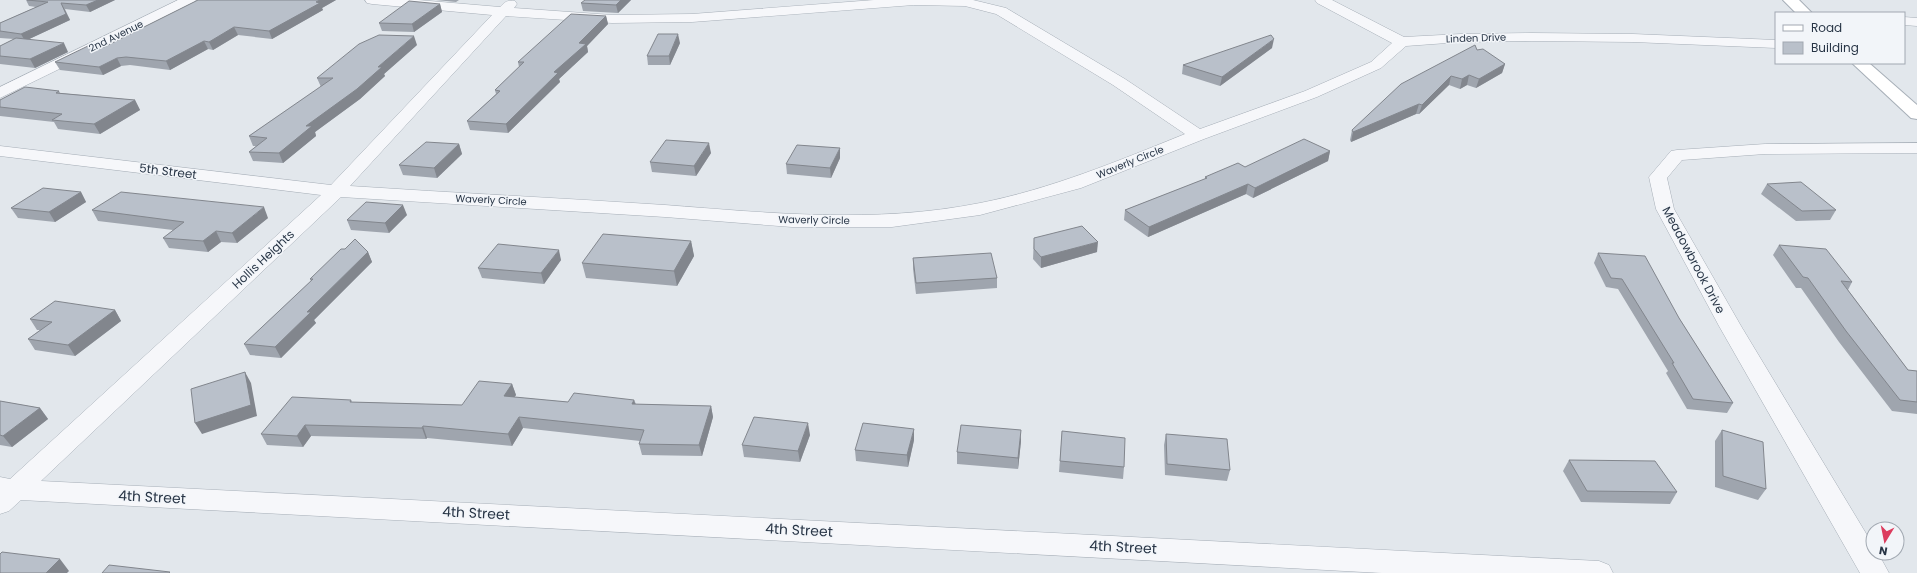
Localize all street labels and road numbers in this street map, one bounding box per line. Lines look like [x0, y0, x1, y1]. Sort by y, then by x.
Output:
street label: 2nd Avenue [86, 16, 146, 56]
street label: Linden Drive [1446, 29, 1506, 47]
street label: Waverly Circle [1094, 142, 1166, 182]
street label: 5th Street [138, 159, 198, 183]
street label: Waverly Circle [455, 191, 527, 209]
street label: Meadowbrook Drive [1659, 204, 1729, 316]
street label: Waverly Circle [778, 212, 850, 228]
street label: Hollis Heights [228, 226, 298, 292]
street label: 4th Street [118, 485, 186, 509]
street label: 4th Street [442, 501, 510, 525]
street label: 4th Street [765, 518, 833, 542]
street label: 4th Street [1089, 535, 1157, 559]

